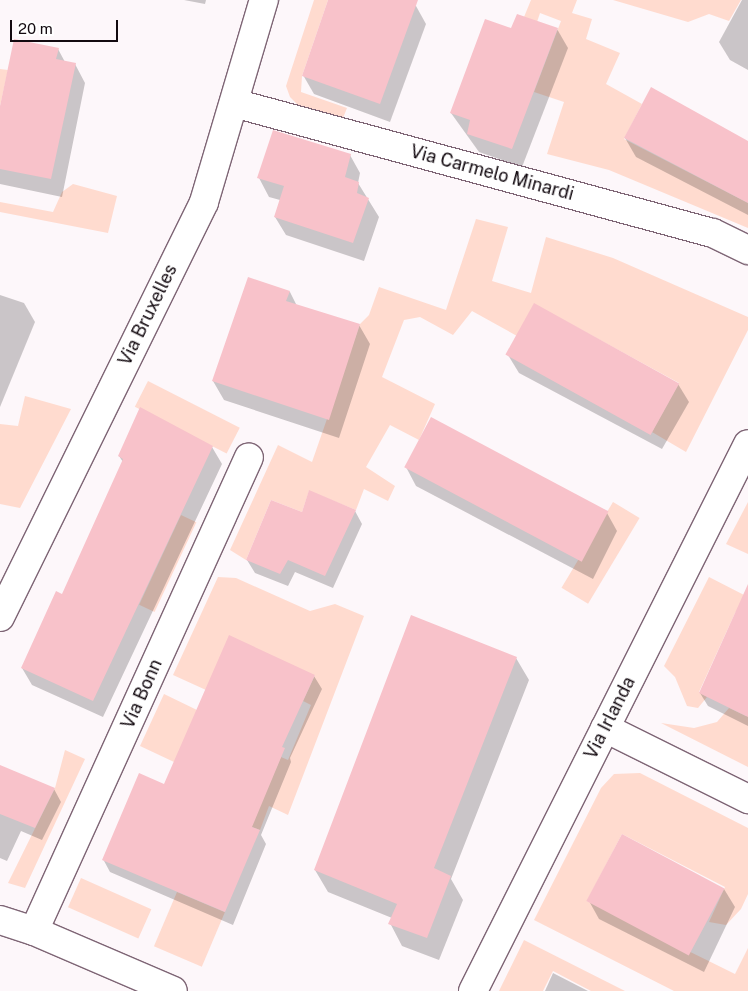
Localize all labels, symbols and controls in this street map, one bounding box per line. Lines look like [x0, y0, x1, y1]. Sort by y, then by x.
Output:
scale bar [12, 10, 120, 42]
text: 20 m [18, 20, 53, 37]
street label: Via Carmelo Minardi [408, 141, 576, 205]
street label: Via Bruxelles [114, 261, 182, 369]
street label: Via Bonn [117, 656, 167, 732]
street label: Via Irlanda [580, 673, 640, 763]

